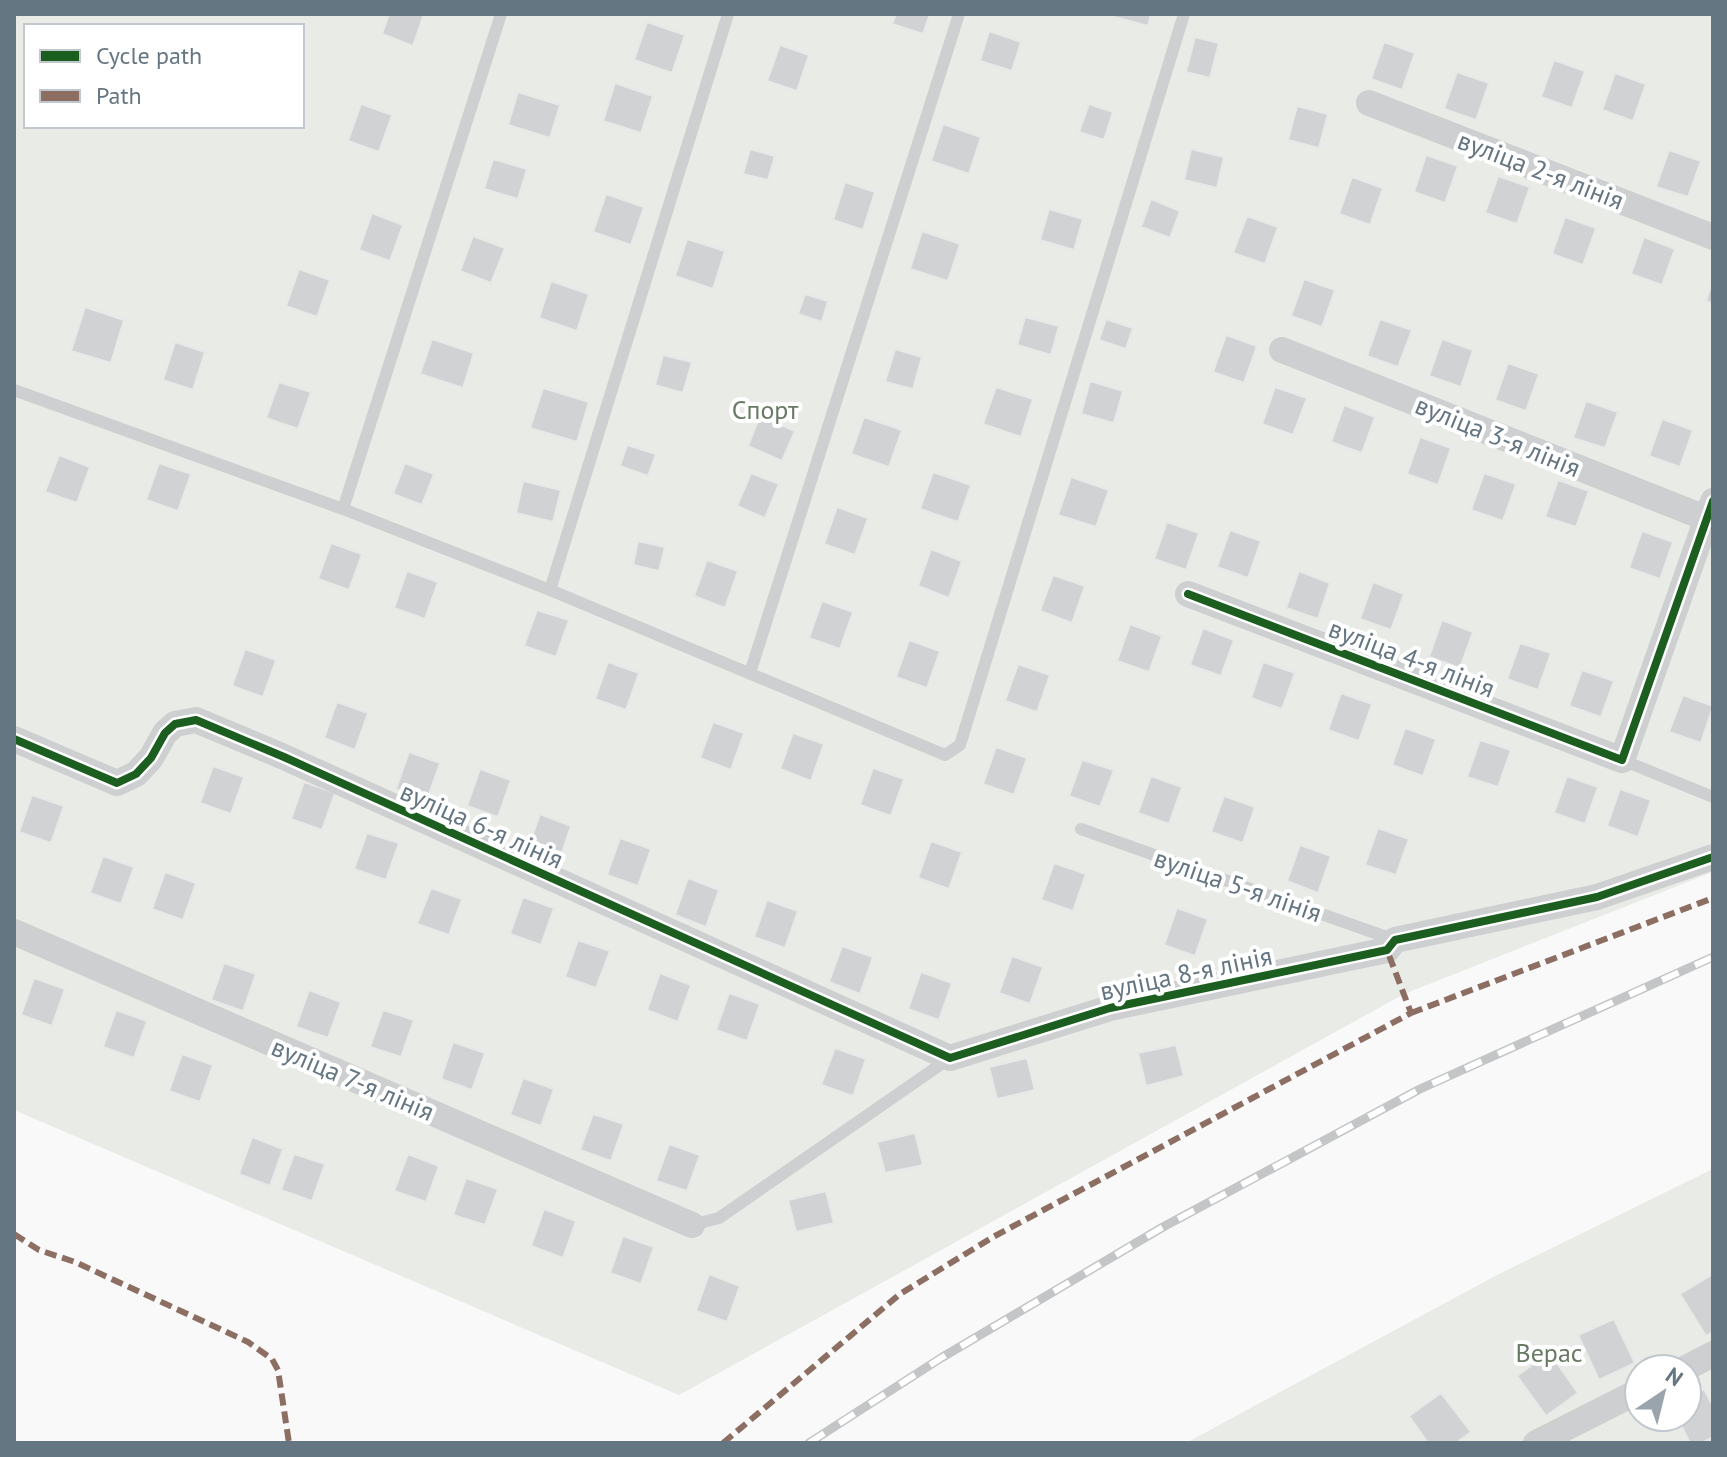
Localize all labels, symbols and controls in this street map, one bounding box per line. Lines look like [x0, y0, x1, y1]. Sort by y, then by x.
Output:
legend [24, 24, 304, 128]
text: Cycle path [96, 40, 202, 71]
text: Path [96, 80, 142, 111]
street label: вуліца 2-я лінія [1453, 123, 1629, 217]
street label: вуліца 3-я лінія [1411, 388, 1585, 484]
park label: Спорт [732, 393, 799, 426]
street label: вуліца 4-я лінія [1324, 611, 1500, 705]
street label: вуліца 6-я лінія [395, 774, 569, 876]
street label: вуліца 5-я лінія [1150, 841, 1326, 929]
street label: вуліца 8-я лінія [1097, 939, 1275, 1007]
street label: вуліца 7-я лінія [267, 1030, 439, 1128]
park label: Верас [1515, 1336, 1583, 1369]
north arrow [1623, 1353, 1703, 1433]
text: N [1661, 1361, 1688, 1392]

